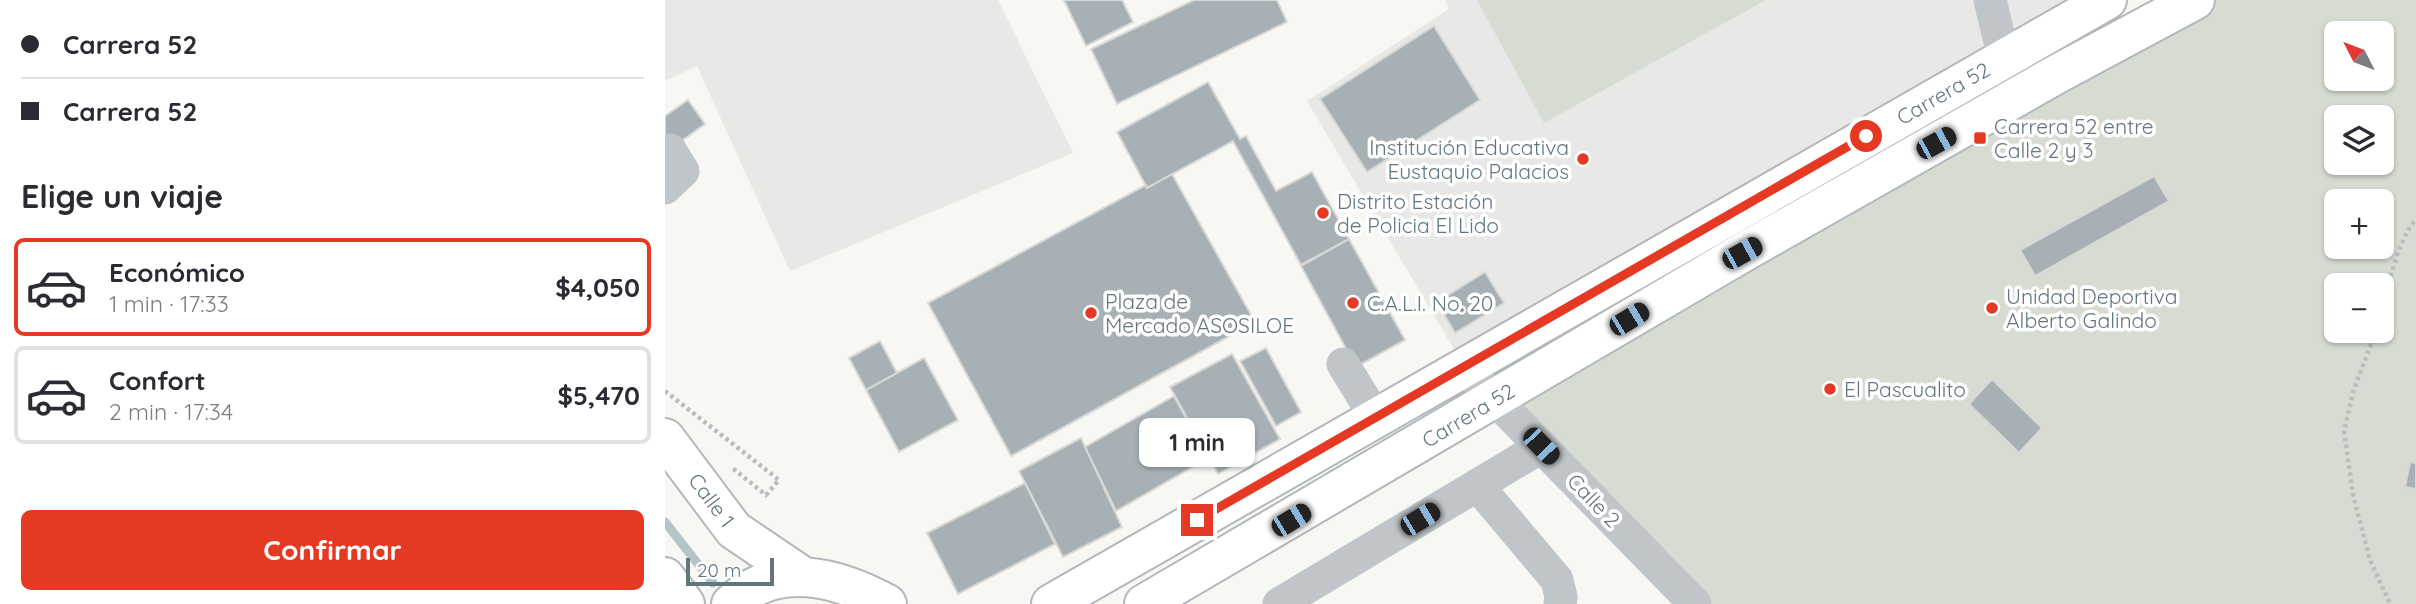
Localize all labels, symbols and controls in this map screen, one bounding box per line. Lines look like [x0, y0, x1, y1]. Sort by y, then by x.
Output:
north arrow [2324, 21, 2394, 91]
map controls [2324, 21, 2394, 343]
text: Carrera 52 [63, 28, 197, 61]
street label: Carrera 52 [1892, 56, 1994, 130]
text: Carrera 52 [63, 95, 197, 128]
button: layers [2324, 105, 2394, 175]
place label: Carrera 52 entre Calle 2 y 3 [1994, 113, 2154, 163]
route start [1850, 120, 1882, 152]
car [1913, 124, 1960, 162]
marker: Carrera 52 entre Calle 2 y 3 [1972, 130, 1988, 146]
place label: Institución Educativa Eustaquio Palacios [1369, 134, 1569, 184]
marker: Institución Educativa Eustaquio Palacios [1575, 151, 1591, 167]
text: Elige un viaje [21, 176, 223, 216]
place label: Distrito Estación de Policia El Lido [1337, 188, 1499, 238]
button: + [2324, 189, 2394, 259]
marker: Distrito Estación de Policia El Lido [1315, 205, 1331, 221]
car [1719, 234, 1766, 272]
icon: car [25, 256, 88, 319]
text: Económico [109, 256, 245, 289]
text: $4,050 [555, 271, 640, 304]
button: − [2324, 273, 2394, 343]
place label: Unidad Deportiva Alberto Galindo [2006, 283, 2178, 333]
place label: Plaza de Mercado ASOSILOE [1105, 288, 1294, 338]
text: 1 min · 17:33 [109, 289, 229, 318]
place label: C.A.L.I. No. 20 [1367, 290, 1493, 316]
marker: C.A.L.I. No. 20 [1345, 295, 1361, 311]
car [1606, 299, 1653, 339]
marker: Unidad Deportiva Alberto Galindo [1984, 300, 2000, 316]
marker: Plaza de Mercado ASOSILOE [1083, 305, 1099, 321]
icon: car [25, 364, 88, 427]
text: Confort [109, 364, 206, 397]
place label: El Pascualito [1844, 376, 1966, 402]
street label: Carrera 52 [1417, 377, 1519, 453]
text: $5,470 [558, 379, 640, 412]
marker: El Pascualito [1822, 381, 1838, 397]
text: 2 min · 17:34 [109, 397, 233, 426]
callout: 1 min [1139, 419, 1255, 468]
car [1519, 424, 1564, 468]
text: 1 min [1169, 428, 1225, 457]
street label: Calle 1 [683, 468, 741, 532]
street label: Calle 2 [1562, 468, 1626, 532]
car [1397, 499, 1444, 539]
car [1268, 500, 1315, 540]
route end [1181, 504, 1213, 536]
button: Confirmar [21, 510, 644, 590]
scale bar [686, 555, 773, 587]
text: 20 m [697, 558, 741, 582]

